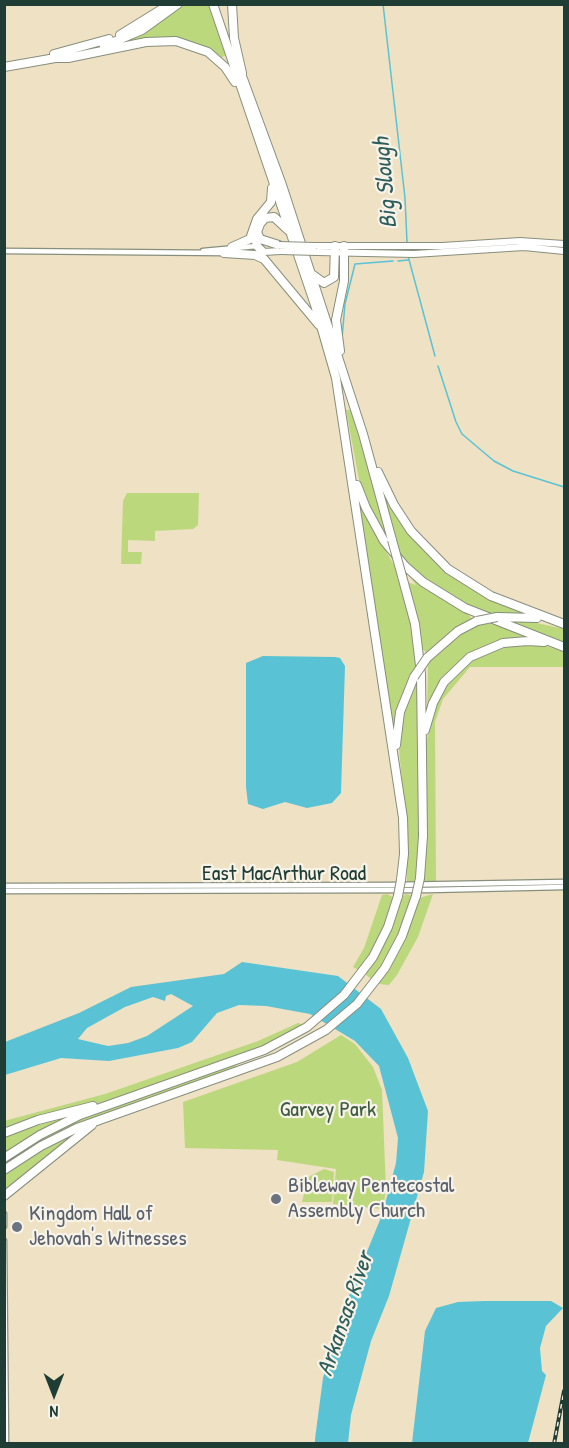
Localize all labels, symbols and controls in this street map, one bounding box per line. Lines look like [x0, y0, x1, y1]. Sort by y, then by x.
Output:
water label: Big Slough [368, 136, 404, 230]
street label: East MacArthur Road [202, 861, 366, 887]
park label: Garvey Park [280, 1097, 376, 1123]
place label: Bibleway Pentecostal Assembly Church [288, 1173, 454, 1224]
marker: Bibleway Pentecostal Assembly Church [269, 1192, 283, 1206]
place label: Kingdom Hall of Jehovah's Witnesses [29, 1201, 187, 1252]
marker: Kingdom Hall of Jehovah's Witnesses [10, 1220, 24, 1234]
water label: Arkansas River [311, 1248, 381, 1380]
north arrow [24, 1364, 84, 1424]
text: N [50, 1401, 58, 1423]

